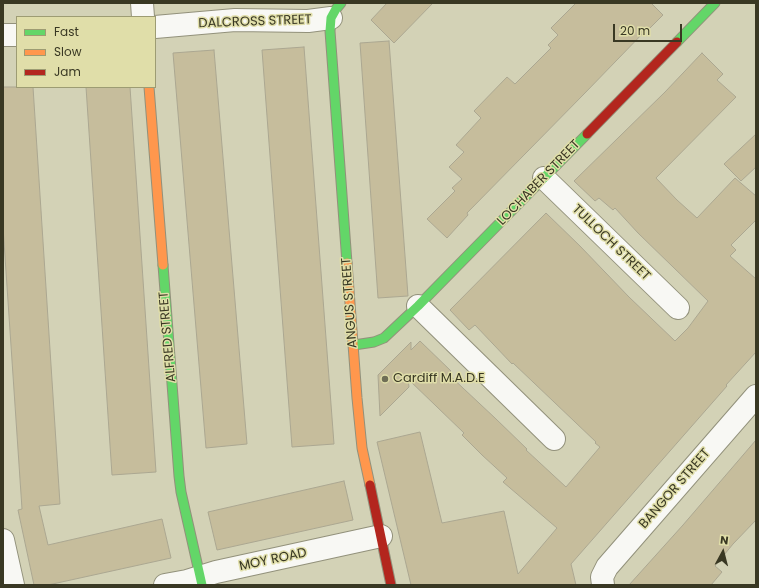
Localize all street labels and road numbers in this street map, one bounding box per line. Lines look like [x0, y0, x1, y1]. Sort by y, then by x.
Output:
street label: DALCROSS STREET [198, 12, 312, 32]
street label: LOCHABER STREET [494, 137, 584, 229]
street label: TULLOCH STREET [569, 202, 653, 284]
street label: ANGUS STREET [339, 257, 361, 349]
street label: ALFRED STREET [156, 291, 180, 383]
street label: BANGOR STREET [636, 446, 714, 532]
street label: MOY ROAD [238, 545, 308, 575]

